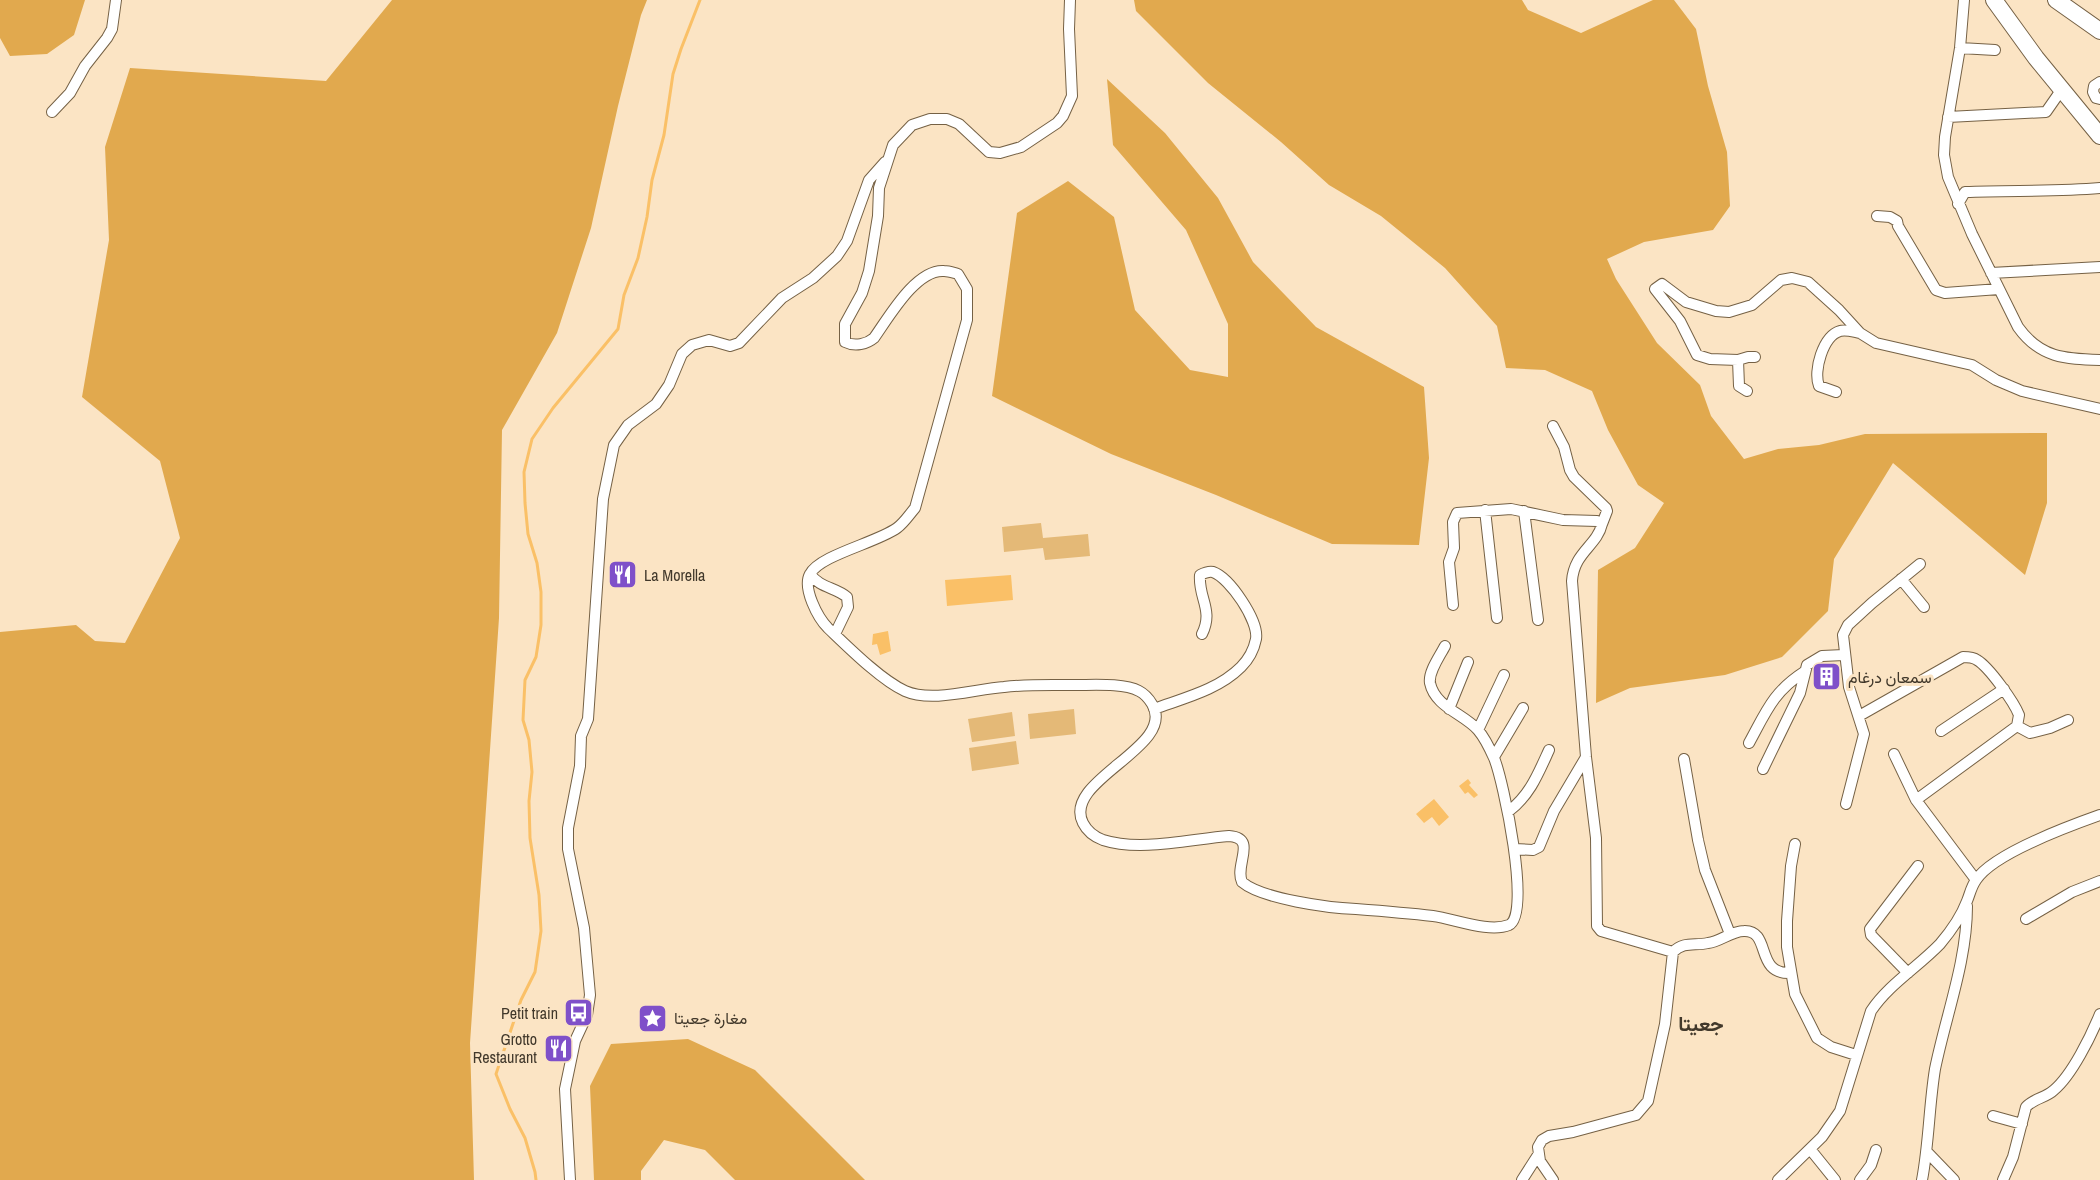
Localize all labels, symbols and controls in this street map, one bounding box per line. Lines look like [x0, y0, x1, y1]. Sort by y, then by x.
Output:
restaurant icon: La Morella [607, 559, 639, 591]
place label: La Morella [644, 564, 706, 586]
building icon: سمعان درغام [1811, 661, 1843, 693]
place label: سمعان درغام [1848, 666, 1932, 688]
bus stop icon: Petit train [563, 997, 595, 1029]
place label: Petit train [501, 1002, 558, 1024]
place icon: مغارة جعيتا [637, 1002, 669, 1034]
place label: مغارة جعيتا [674, 1007, 747, 1029]
district label: جعيتا [1678, 1010, 1724, 1037]
place label: Grotto Restaurant [473, 1028, 537, 1068]
restaurant icon: Grotto Restaurant [542, 1032, 574, 1064]

